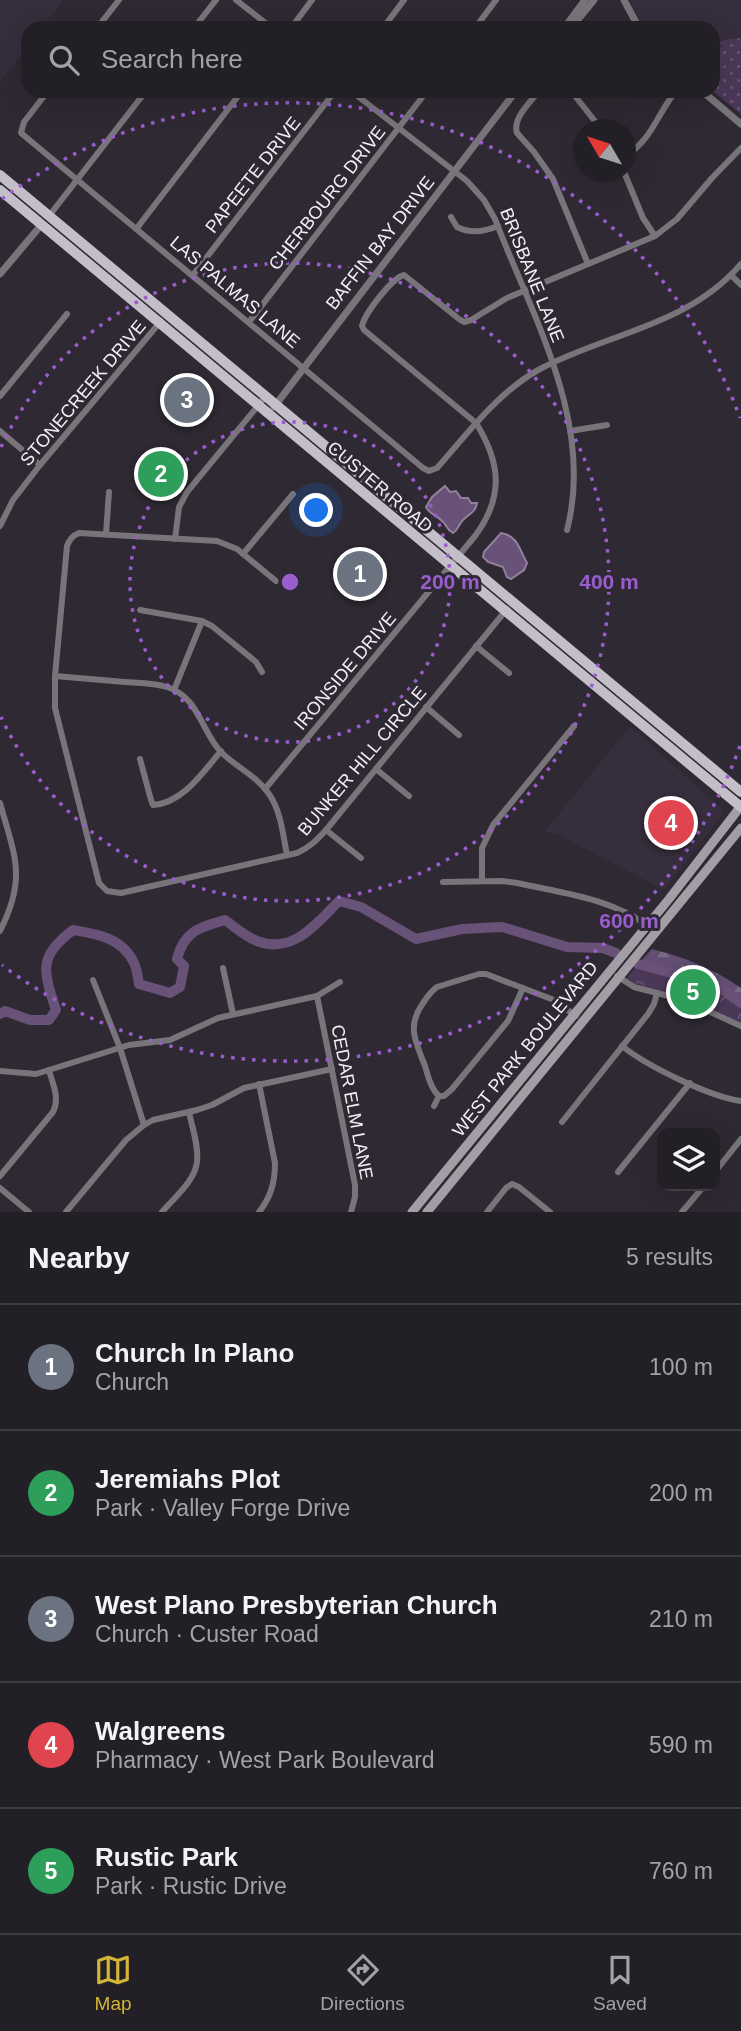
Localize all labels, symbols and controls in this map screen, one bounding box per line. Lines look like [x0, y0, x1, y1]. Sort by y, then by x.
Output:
search box [21, 21, 720, 98]
icon: search [45, 41, 83, 79]
text: Search here [101, 44, 243, 74]
street label: PAPEETE DRIVE [201, 113, 305, 237]
north arrow [573, 119, 636, 182]
street label: CHERBOURG DRIVE [265, 122, 389, 274]
street label: BAFFIN BAY DRIVE [322, 172, 438, 314]
street label: BRISBANE LANE [496, 205, 568, 345]
street label: LAS PALMAS LANE [166, 232, 304, 352]
street label: STONECREEK DRIVE [16, 316, 150, 470]
pin: 3 [164, 374, 210, 426]
street label: CUSTER ROAD [323, 437, 437, 537]
pin: 2 [138, 448, 184, 500]
your location [299, 493, 333, 527]
pin: 1 [337, 548, 383, 600]
centre of rings [278, 570, 302, 594]
text: 200 m [420, 570, 480, 593]
text: 400 m [579, 570, 639, 593]
street label: IRONSIDE DRIVE [290, 608, 400, 734]
street label: BUNKER HILL CIRCLE [294, 682, 430, 840]
pin: 4 [648, 797, 694, 849]
text: 600 m [599, 909, 659, 932]
street label: WEST PARK BOULEVARD [448, 958, 602, 1140]
pin: 5 [670, 966, 716, 1018]
street label: CEDAR ELM LANE [327, 1023, 377, 1181]
map controls [657, 1128, 720, 1191]
button: layers [657, 1128, 720, 1191]
text: Nearby [28, 1241, 130, 1274]
text: 5 results [626, 1244, 713, 1270]
text: Church In Plano [95, 1338, 294, 1368]
text: 1 [45, 1354, 57, 1380]
text: 100 m [649, 1354, 713, 1380]
text: Church [95, 1369, 169, 1395]
text: Jeremiahs Plot [95, 1464, 280, 1494]
text: 2 [45, 1480, 57, 1506]
text: 200 m [649, 1480, 713, 1506]
text: Park · Valley Forge Drive [95, 1495, 350, 1521]
text: West Plano Presbyterian Church [95, 1590, 498, 1620]
text: 3 [45, 1606, 57, 1632]
text: 210 m [649, 1606, 713, 1632]
text: Church · Custer Road [95, 1621, 319, 1647]
text: Walgreens [95, 1716, 226, 1746]
text: 4 [45, 1732, 57, 1758]
text: 590 m [649, 1732, 713, 1758]
text: Pharmacy · West Park Boulevard [95, 1747, 435, 1773]
text: Rustic Park [95, 1842, 238, 1872]
text: 5 [45, 1858, 57, 1884]
text: 760 m [649, 1858, 713, 1884]
text: Park · Rustic Drive [95, 1873, 287, 1899]
tab: Map [94, 1951, 132, 2015]
tab: Directions [320, 1951, 405, 2015]
tab: Saved [593, 1951, 647, 2015]

